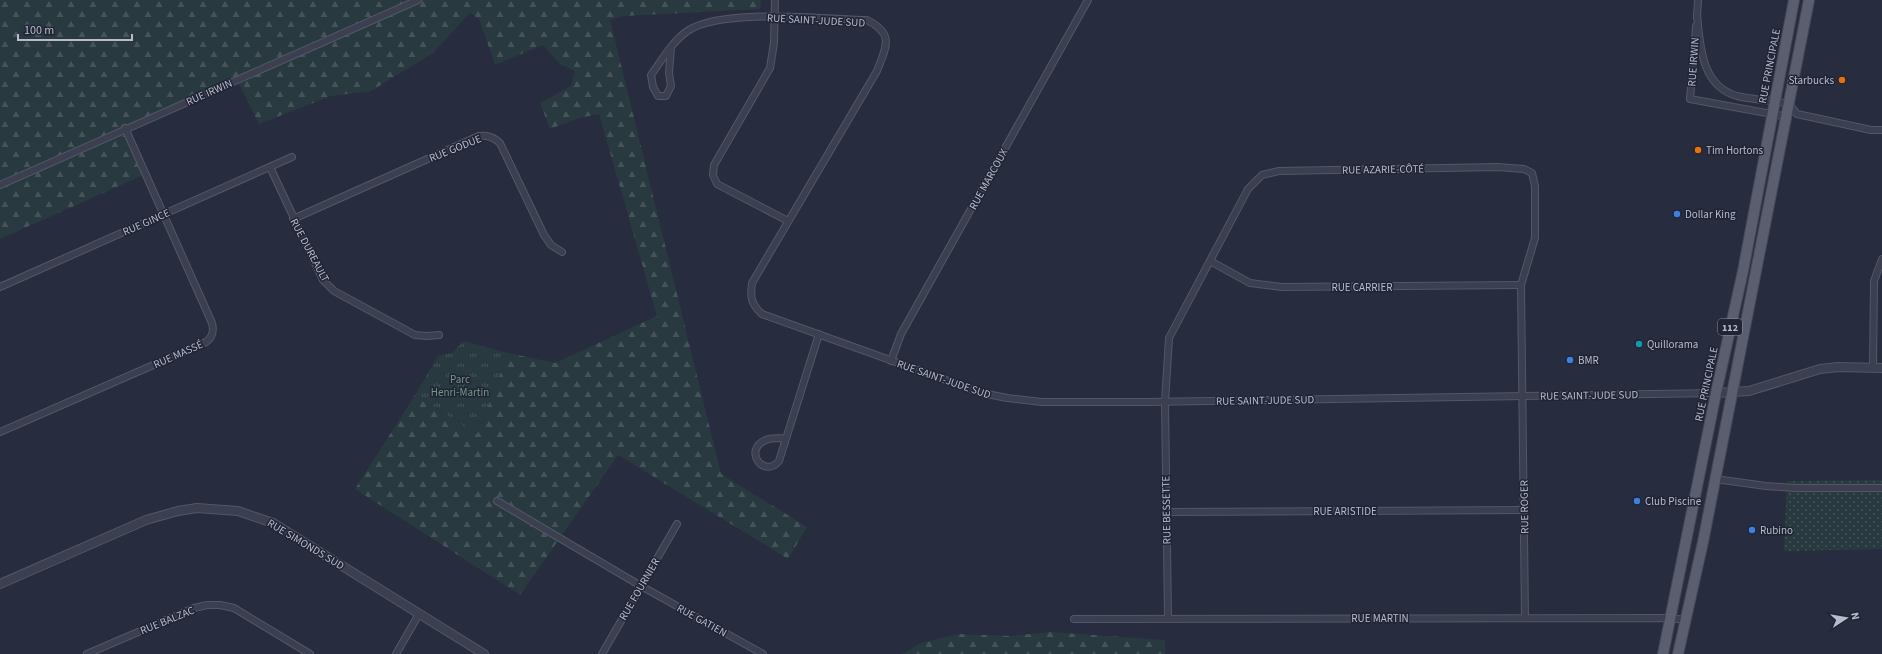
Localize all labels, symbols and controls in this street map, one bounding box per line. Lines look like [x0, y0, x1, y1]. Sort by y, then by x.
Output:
street label: RUE SAINT-JUDE SUD [766, 10, 866, 31]
scale bar [18, 16, 132, 42]
text: 100 m [24, 22, 54, 39]
street label: RUE PRINCIPALE [1755, 27, 1784, 105]
street label: RUE IRWIN [1684, 37, 1703, 87]
place label: Starbucks [1788, 73, 1834, 88]
marker: Starbucks [1837, 75, 1847, 85]
street label: RUE IRWIN [184, 76, 235, 109]
street label: RUE GODUE [427, 131, 484, 166]
place label: Tim Hortons [1706, 143, 1763, 158]
marker: Tim Hortons [1693, 145, 1703, 155]
street label: RUE MARCOUX [966, 146, 1012, 212]
street label: RUE AZARIE-CÔTÉ [1342, 161, 1424, 178]
street label: RUE GINCE [120, 205, 172, 240]
place label: Dollar King [1685, 207, 1736, 222]
marker: Dollar King [1672, 209, 1682, 219]
street label: RUE DUREAULT [286, 216, 333, 285]
street label: RUE CARRIER [1331, 280, 1393, 295]
road number: 112 [1718, 319, 1742, 335]
street label: RUE MASSÉ [151, 337, 206, 372]
place label: Quillorama [1647, 337, 1698, 352]
marker: Quillorama [1634, 339, 1644, 349]
street label: RUE PRINCIPALE [1691, 345, 1722, 423]
place label: BMR [1578, 353, 1599, 368]
marker: BMR [1565, 355, 1575, 365]
street label: RUE SAINT-JUDE SUD [895, 356, 993, 403]
park label: Parc Henri-Martin [431, 372, 489, 400]
street label: RUE SAINT-JUDE SUD [1540, 387, 1639, 404]
street label: RUE SAINT-JUDE SUD [1216, 392, 1315, 409]
street label: RUE BESSETTE [1158, 475, 1175, 544]
street label: RUE ROGER [1517, 480, 1532, 534]
place label: Club Piscine [1645, 494, 1702, 509]
marker: Club Piscine [1632, 496, 1642, 506]
street label: RUE ARISTIDE [1313, 504, 1377, 519]
street label: RUE SIMONDS SUD [265, 516, 347, 573]
place label: Rubino [1760, 523, 1793, 538]
marker: Rubino [1747, 525, 1757, 535]
street label: RUE FOURNIER [616, 555, 663, 623]
north arrow [1826, 598, 1866, 638]
street label: RUE GATIEN [674, 601, 730, 640]
street label: RUE BALZAC [138, 603, 196, 638]
street label: RUE MARTIN [1351, 611, 1409, 626]
text: N [1847, 611, 1863, 621]

